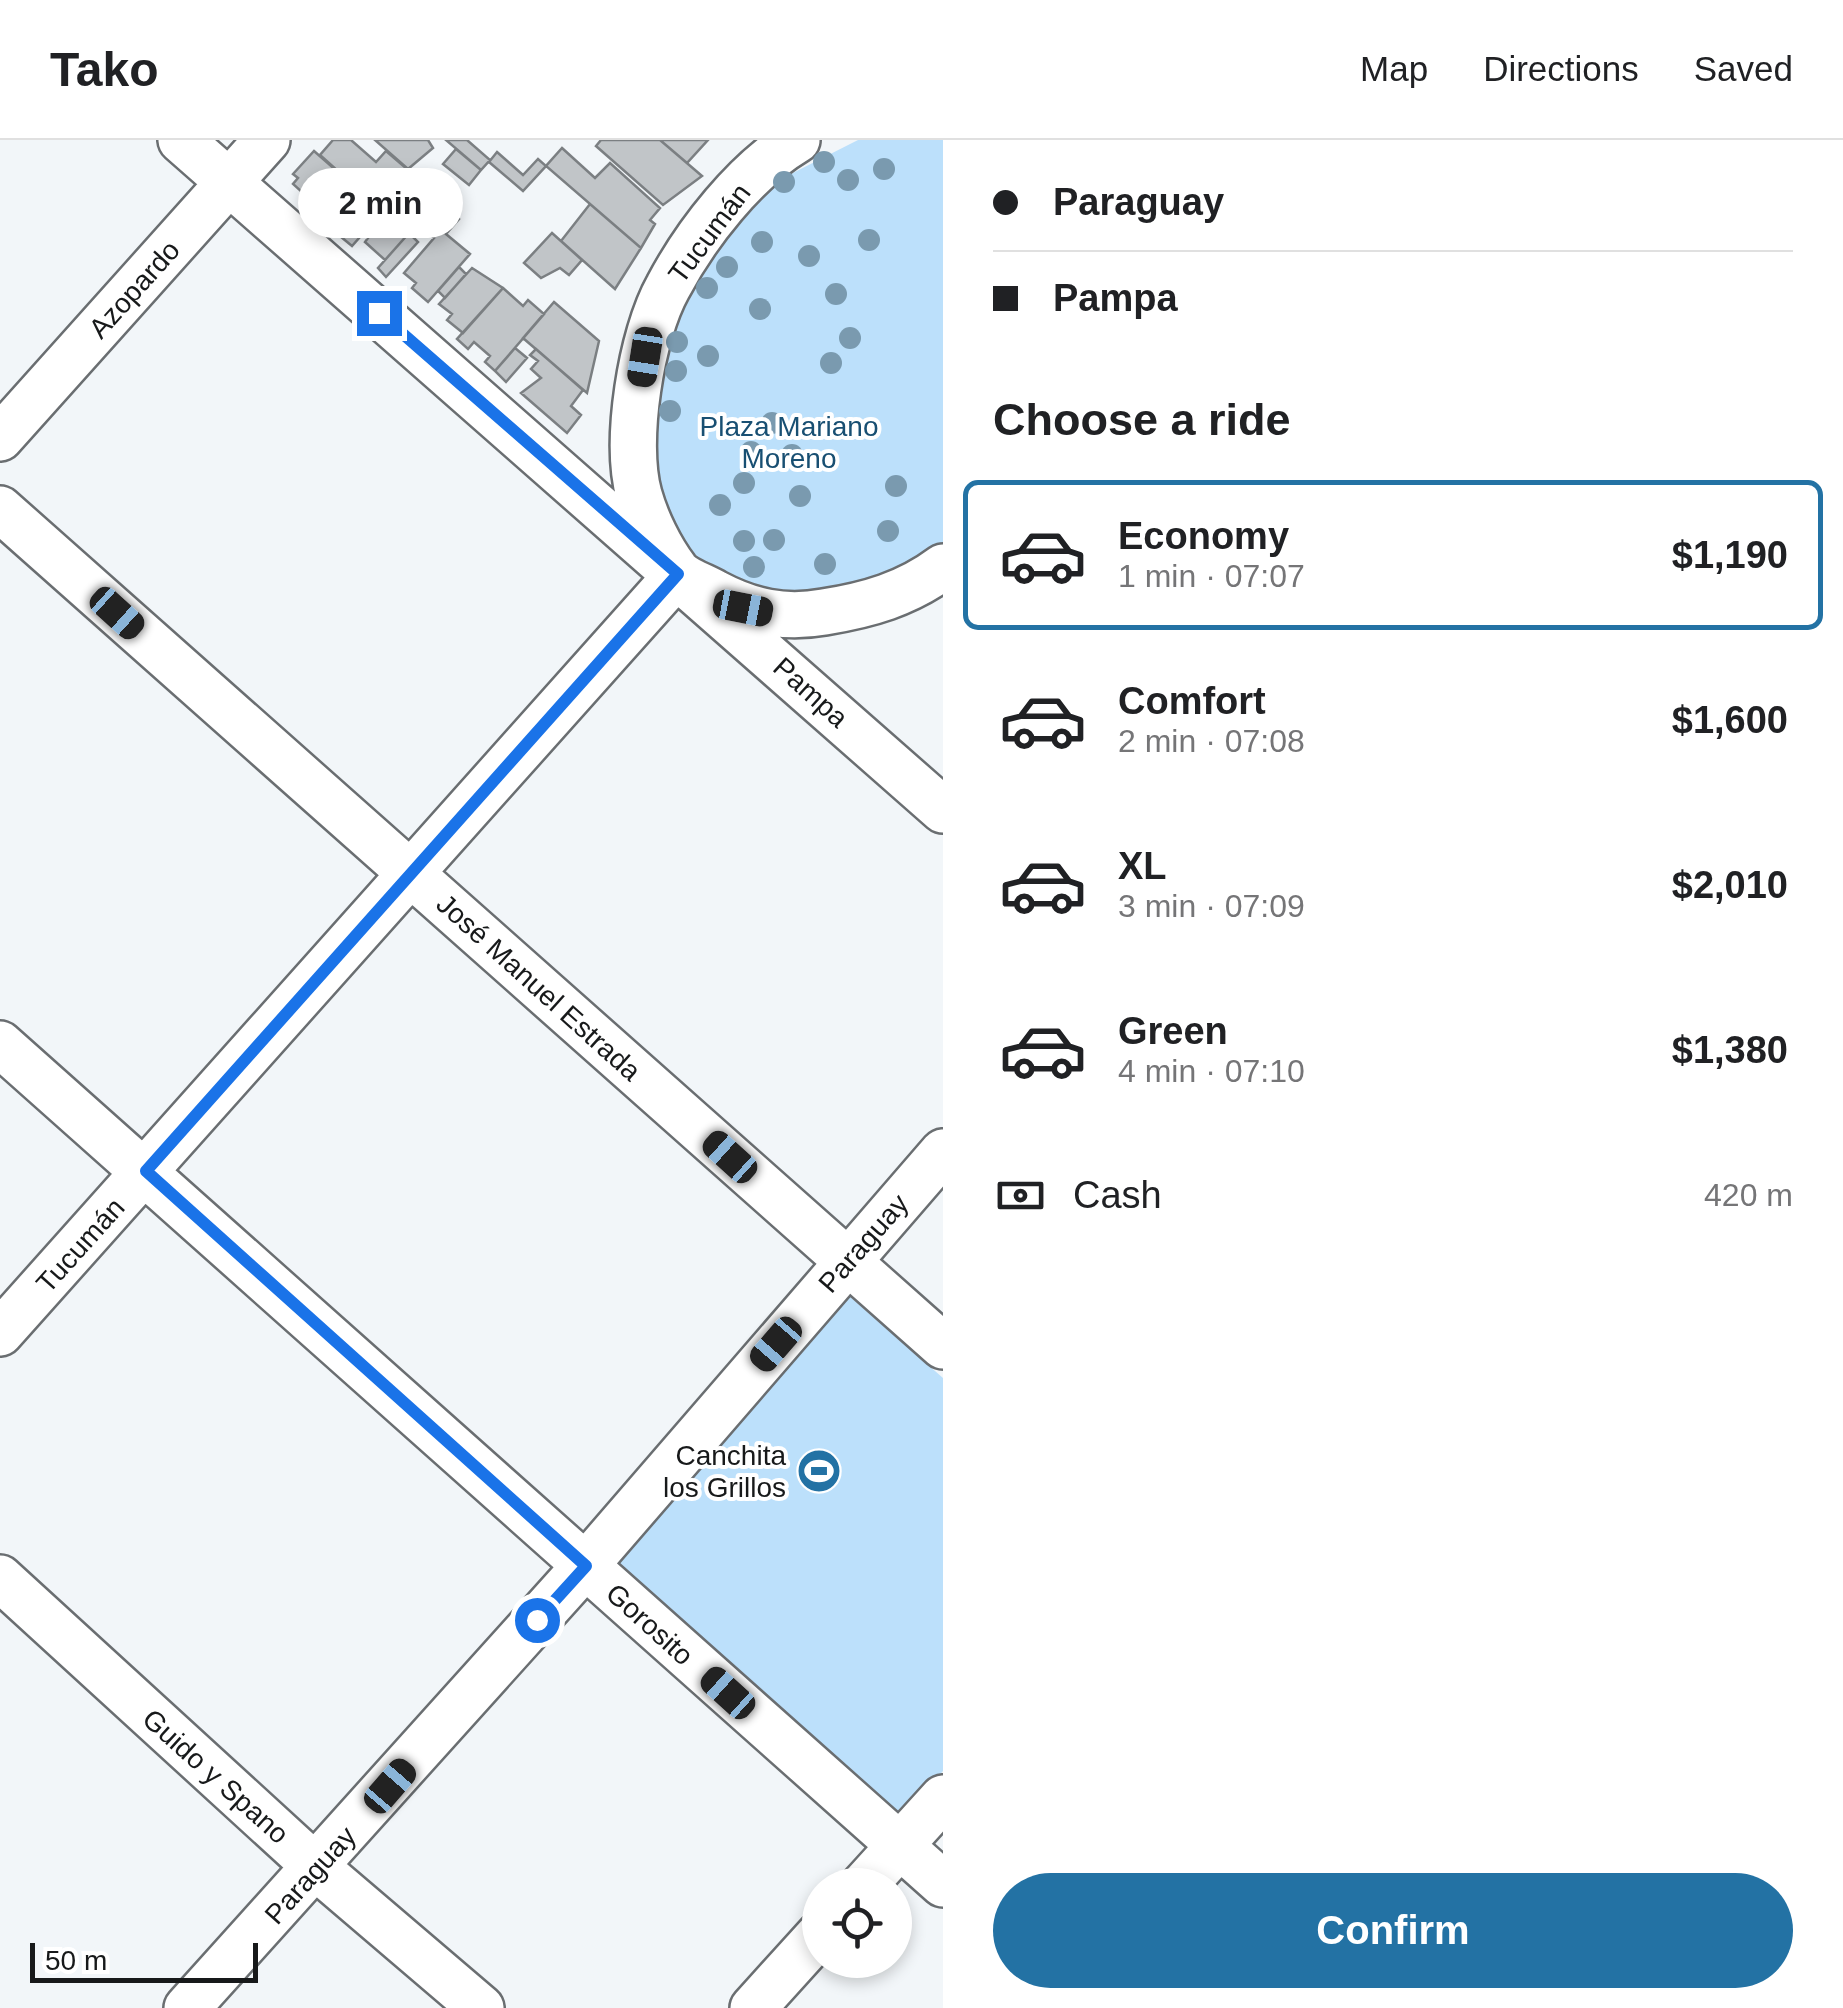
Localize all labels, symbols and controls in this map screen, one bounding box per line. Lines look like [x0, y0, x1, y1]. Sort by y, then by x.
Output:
text: Tako [50, 43, 158, 96]
text: Map [1360, 49, 1428, 88]
text: Directions [1483, 49, 1639, 88]
text: Saved [1694, 49, 1793, 88]
callout: 2 min [296, 168, 462, 238]
street label: Tucumán [662, 178, 757, 289]
text: Paraguay [1053, 181, 1224, 223]
text: 2 min [339, 185, 422, 221]
street label: Azopardo [83, 234, 186, 344]
text: Pampa [1053, 277, 1178, 319]
route end [357, 291, 402, 336]
car [625, 325, 665, 389]
text: Choose a ride [993, 394, 1291, 445]
park label: Plaza Mariano Moreno [700, 411, 878, 474]
icon: car [998, 510, 1088, 600]
text: Economy [1118, 515, 1289, 557]
text: $1,190 [1672, 534, 1788, 576]
text: 1 min · 07:07 [1118, 558, 1305, 594]
car [85, 582, 149, 644]
car [711, 588, 775, 628]
street label: Pampa [767, 651, 854, 734]
icon: car [998, 675, 1088, 765]
text: Comfort [1118, 680, 1266, 722]
text: $1,600 [1672, 699, 1788, 741]
text: 2 min · 07:08 [1118, 723, 1305, 759]
icon: car [998, 840, 1088, 930]
text: XL [1118, 845, 1167, 887]
text: $2,010 [1672, 864, 1788, 906]
street label: José Manuel Estrada [431, 888, 647, 1087]
text: 3 min · 07:09 [1118, 888, 1305, 924]
icon: car [998, 1005, 1088, 1095]
text: Green [1118, 1010, 1228, 1052]
text: $1,380 [1672, 1029, 1788, 1071]
text: 4 min · 07:10 [1118, 1053, 1305, 1089]
car [698, 1126, 762, 1188]
icon: cash [993, 1168, 1048, 1223]
text: Cash [1073, 1174, 1162, 1216]
text: 420 m [1704, 1177, 1793, 1213]
street label: Paraguay [812, 1188, 914, 1299]
street label: Tucumán [30, 1192, 131, 1299]
car [745, 1312, 807, 1376]
place label: Canchita los Grillos [663, 1440, 786, 1503]
sports icon: Canchita los Grillos [796, 1448, 842, 1494]
street label: Gorosito [600, 1577, 699, 1671]
route start [515, 1598, 560, 1643]
car [696, 1662, 760, 1724]
street label: Guido y Spano [136, 1703, 295, 1850]
car [359, 1754, 421, 1818]
street label: Paraguay [259, 1820, 362, 1930]
map controls [802, 1868, 912, 1978]
button: locate [802, 1868, 912, 1978]
button: Confirm [993, 1873, 1793, 1988]
scale bar [30, 1938, 258, 1982]
text: 50 m [45, 1945, 107, 1976]

